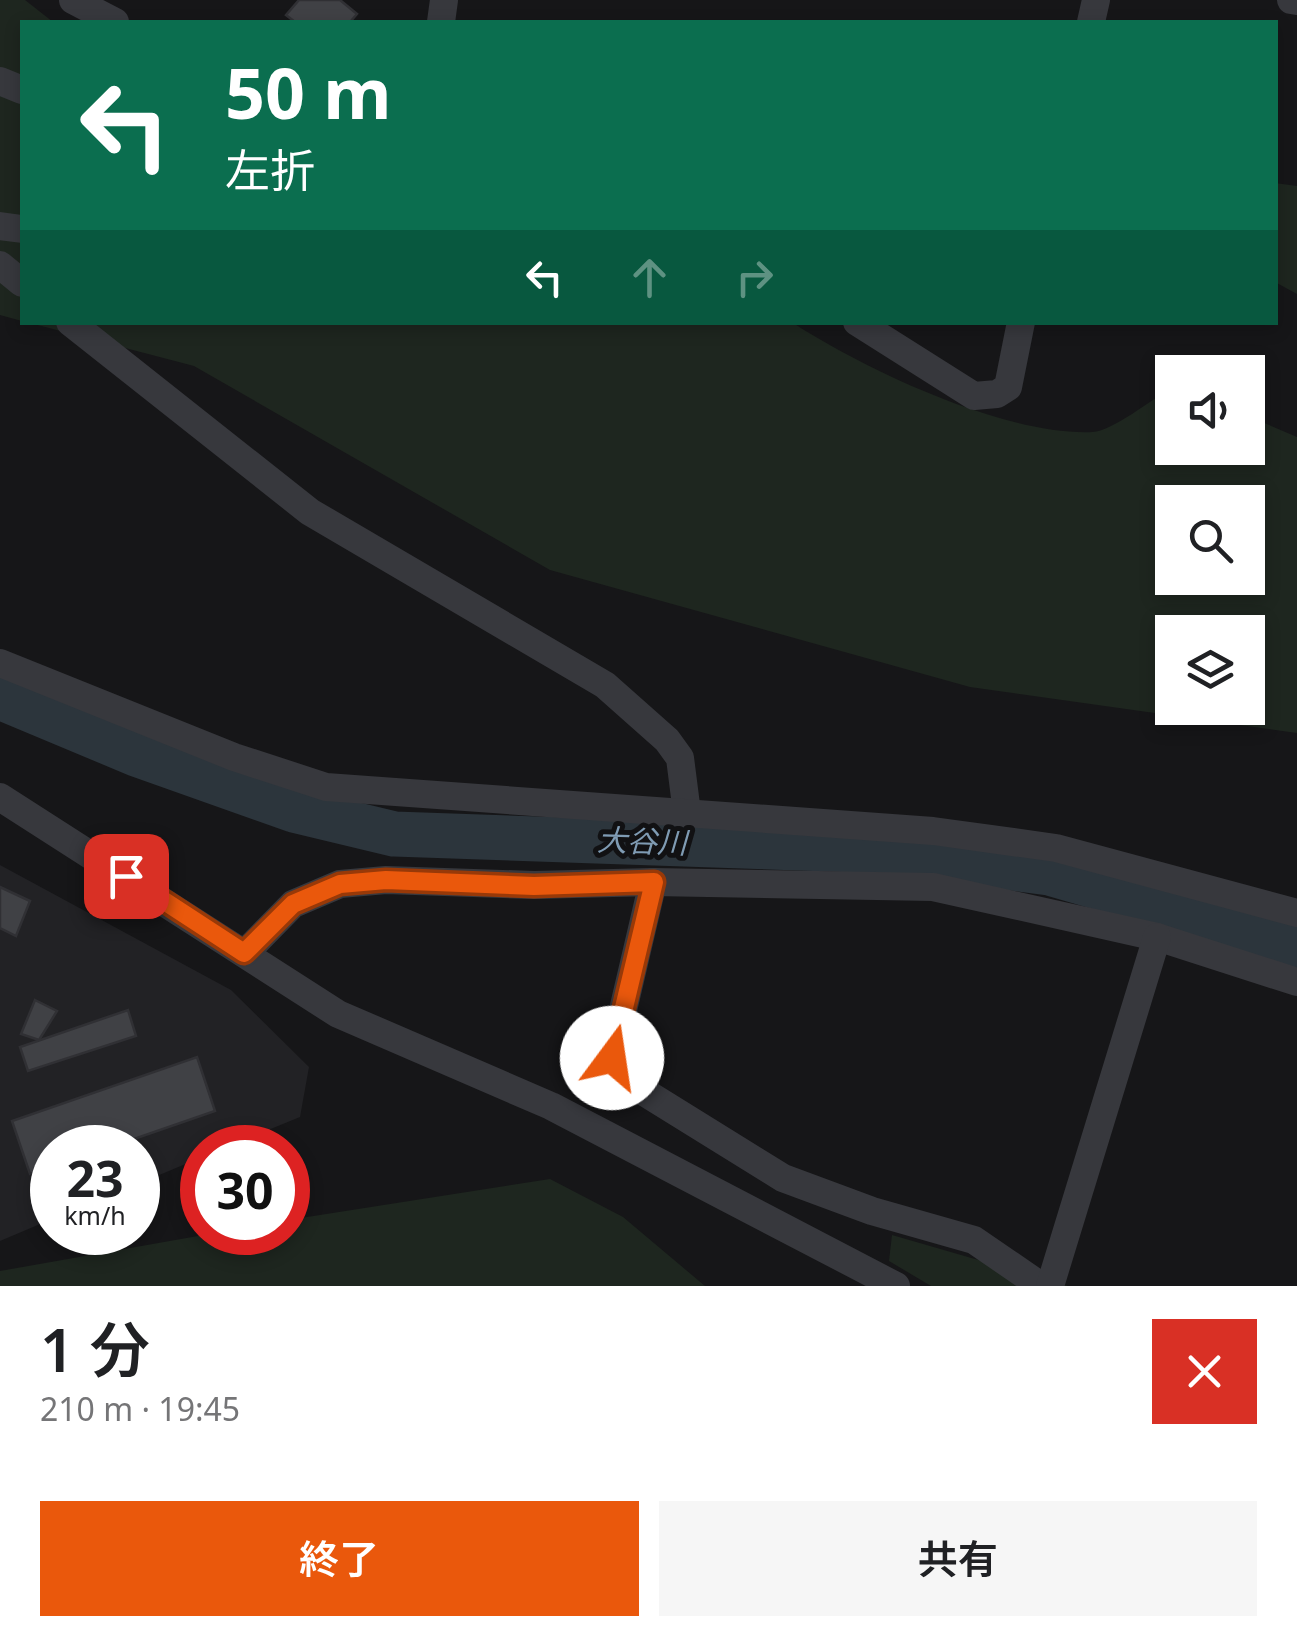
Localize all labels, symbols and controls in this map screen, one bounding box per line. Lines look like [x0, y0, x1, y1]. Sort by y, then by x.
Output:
text: 50 m [225, 44, 392, 140]
icon: left [60, 60, 190, 190]
text: 左折 [225, 139, 315, 200]
icon: left [517, 250, 572, 305]
icon: ahead [622, 250, 677, 305]
icon: right [727, 250, 782, 305]
map controls [1155, 355, 1265, 725]
button: sound [1155, 355, 1265, 465]
button: search [1155, 485, 1265, 595]
button: layers [1155, 615, 1265, 725]
water label: 大谷川 [596, 818, 691, 863]
pin [84, 834, 169, 919]
icon: arrive [99, 849, 154, 904]
position arrow [560, 1006, 664, 1110]
speed limit sign: 30 [180, 1125, 310, 1255]
text: 23 [66, 1144, 124, 1212]
text: km/h [64, 1198, 126, 1232]
text: 1 分 [40, 1308, 150, 1390]
button: close [1152, 1319, 1257, 1424]
text: 210 m · 19:45 [40, 1387, 240, 1430]
button: 終了 [40, 1501, 639, 1616]
button: 共有 [659, 1501, 1257, 1616]

